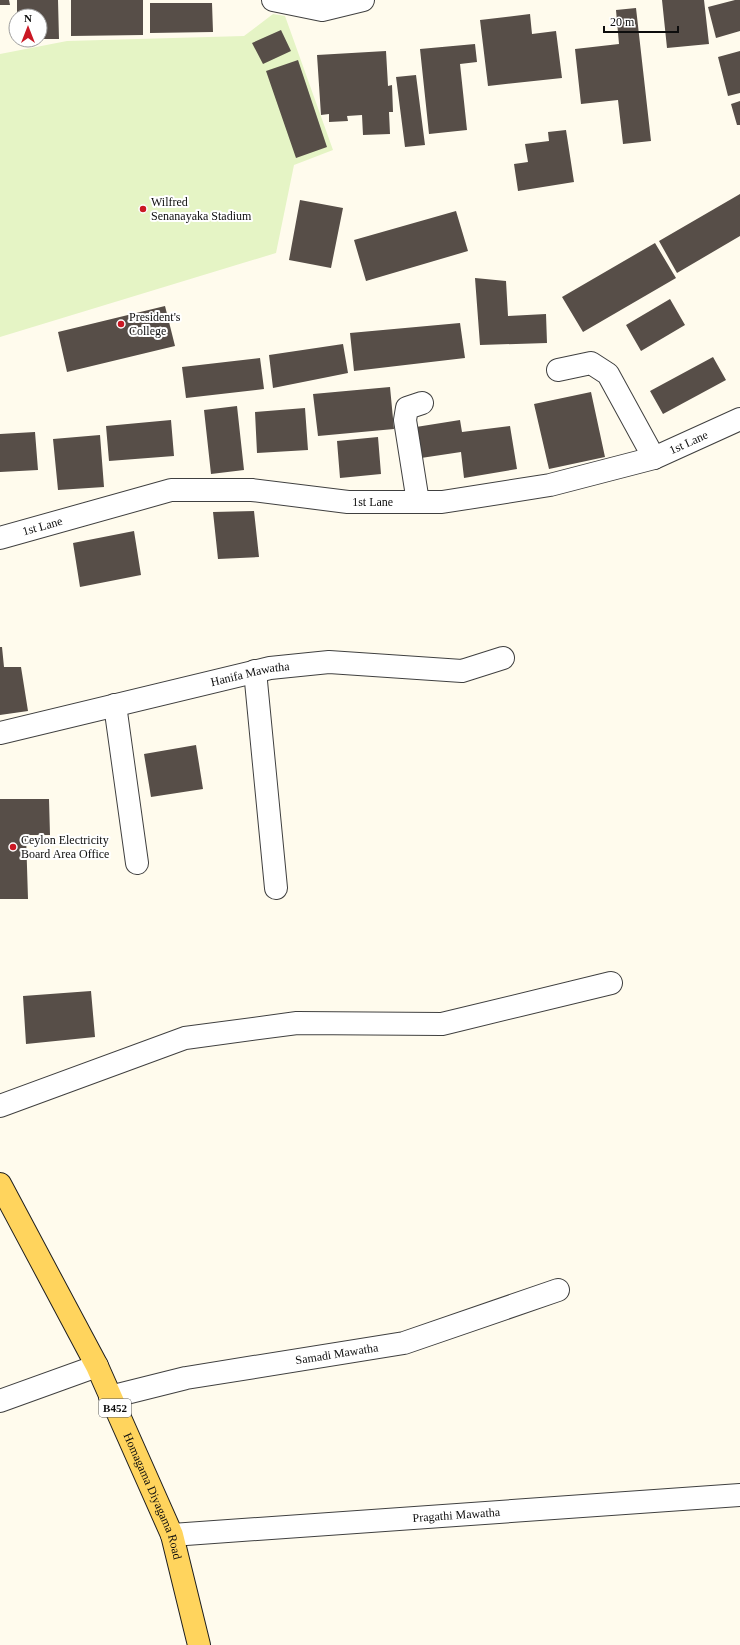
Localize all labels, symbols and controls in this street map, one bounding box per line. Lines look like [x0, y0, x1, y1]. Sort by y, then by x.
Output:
north arrow [8, 8, 48, 48]
scale bar [604, 8, 678, 34]
text: N [24, 12, 32, 24]
text: 20 m [610, 15, 635, 29]
place label: Wilfred Senanayaka Stadium [151, 195, 252, 223]
marker: Wilfred Senanayaka Stadium [138, 204, 148, 214]
place label: President's College [129, 310, 181, 338]
marker: President's College [116, 319, 126, 329]
street label: 1st Lane [667, 428, 710, 457]
street label: 1st Lane [352, 495, 393, 509]
street label: 1st Lane [21, 514, 64, 538]
street label: Hanifa Mawatha [209, 659, 291, 689]
place label: Ceylon Electricity Board Area Office [21, 833, 109, 861]
marker: Ceylon Electricity Board Area Office [8, 842, 18, 852]
street label: Samadi Mawatha [294, 1340, 380, 1367]
road number: B452 [99, 1399, 131, 1417]
street label: Homagama Diyagama Road [121, 1431, 185, 1561]
street label: Pragathi Mawatha [412, 1505, 501, 1525]

